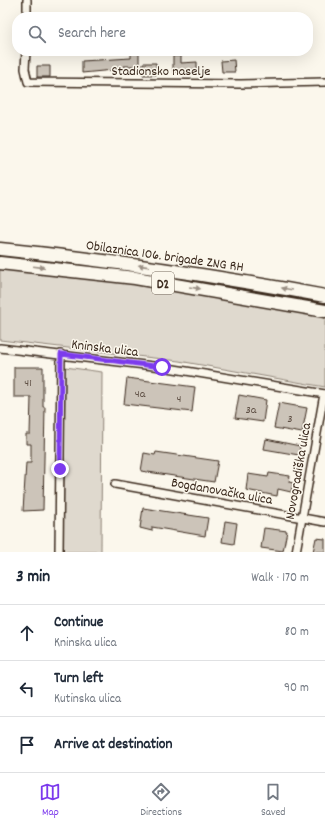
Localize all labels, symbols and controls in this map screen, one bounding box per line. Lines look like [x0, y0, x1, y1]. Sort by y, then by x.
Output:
search box [12, 12, 313, 56]
icon: search [26, 23, 48, 45]
text: Search here [58, 23, 126, 45]
street label: Stadionsko naselje [111, 62, 211, 82]
street label: Obilaznica 106. brigade ZNG RH [85, 236, 245, 278]
one-way arrow [138, 263, 150, 269]
one-way arrow [33, 264, 45, 270]
road number: D2 [152, 272, 174, 294]
one-way arrow [189, 285, 201, 291]
one-way arrow [281, 286, 293, 292]
street label: Kninska ulica [70, 335, 140, 363]
route start [153, 358, 171, 376]
house number: 41 [24, 375, 32, 392]
house number: 4a [135, 386, 146, 403]
house number: 4 [177, 391, 182, 408]
house number: 3a [246, 402, 257, 419]
house number: 3 [287, 411, 293, 428]
street label: Novogradiška ulica [281, 421, 317, 521]
route end [51, 460, 69, 478]
street label: Bogdanovačka ulica [169, 473, 274, 511]
text: 3 min [16, 566, 50, 590]
text: Walk · 170 m [251, 569, 309, 588]
text: Continue [54, 612, 103, 634]
icon: ahead [16, 622, 38, 644]
text: 80 m [285, 623, 309, 642]
text: Kninska ulica [54, 634, 117, 653]
text: Turn left [54, 668, 103, 690]
icon: left [16, 678, 38, 700]
text: 90 m [284, 679, 309, 698]
text: Kutinska ulica [54, 690, 121, 709]
icon: arrive [16, 734, 38, 756]
text: Arrive at destination [54, 734, 172, 756]
tab: Map [39, 781, 61, 821]
tab: Directions [140, 781, 182, 821]
tab: Saved [261, 781, 286, 821]

